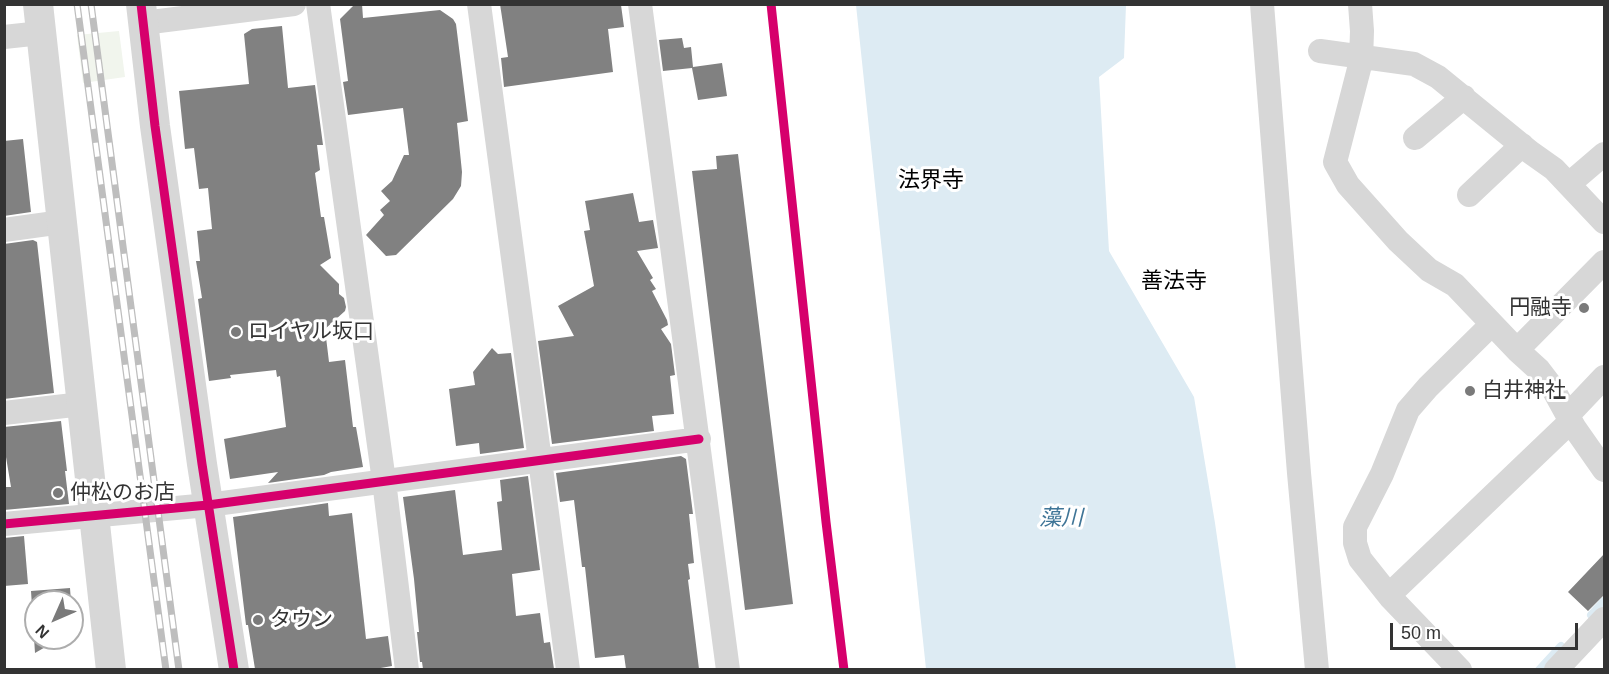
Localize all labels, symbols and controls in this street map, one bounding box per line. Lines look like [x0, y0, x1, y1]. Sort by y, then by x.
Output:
district label: 法界寺 [898, 168, 964, 194]
district label: 善法寺 [1141, 269, 1207, 295]
place label: 円融寺 [1509, 295, 1572, 321]
marker: 円融寺 [1577, 301, 1591, 315]
place label: ロイヤル坂口 [248, 319, 374, 345]
marker: ロイヤル坂口 [229, 325, 243, 339]
place label: 白井神社 [1482, 378, 1566, 404]
marker: 白井神社 [1463, 384, 1477, 398]
place label: 仲松のお店 [70, 480, 175, 506]
marker: 仲松のお店 [51, 486, 65, 500]
water label: 藻川 [1039, 506, 1083, 532]
north arrow [24, 590, 84, 650]
place label: タウン [270, 607, 333, 633]
scale bar [1393, 611, 1580, 649]
marker: タウン [251, 613, 265, 627]
text: N [32, 622, 52, 642]
text: 50 m [1401, 623, 1441, 643]

